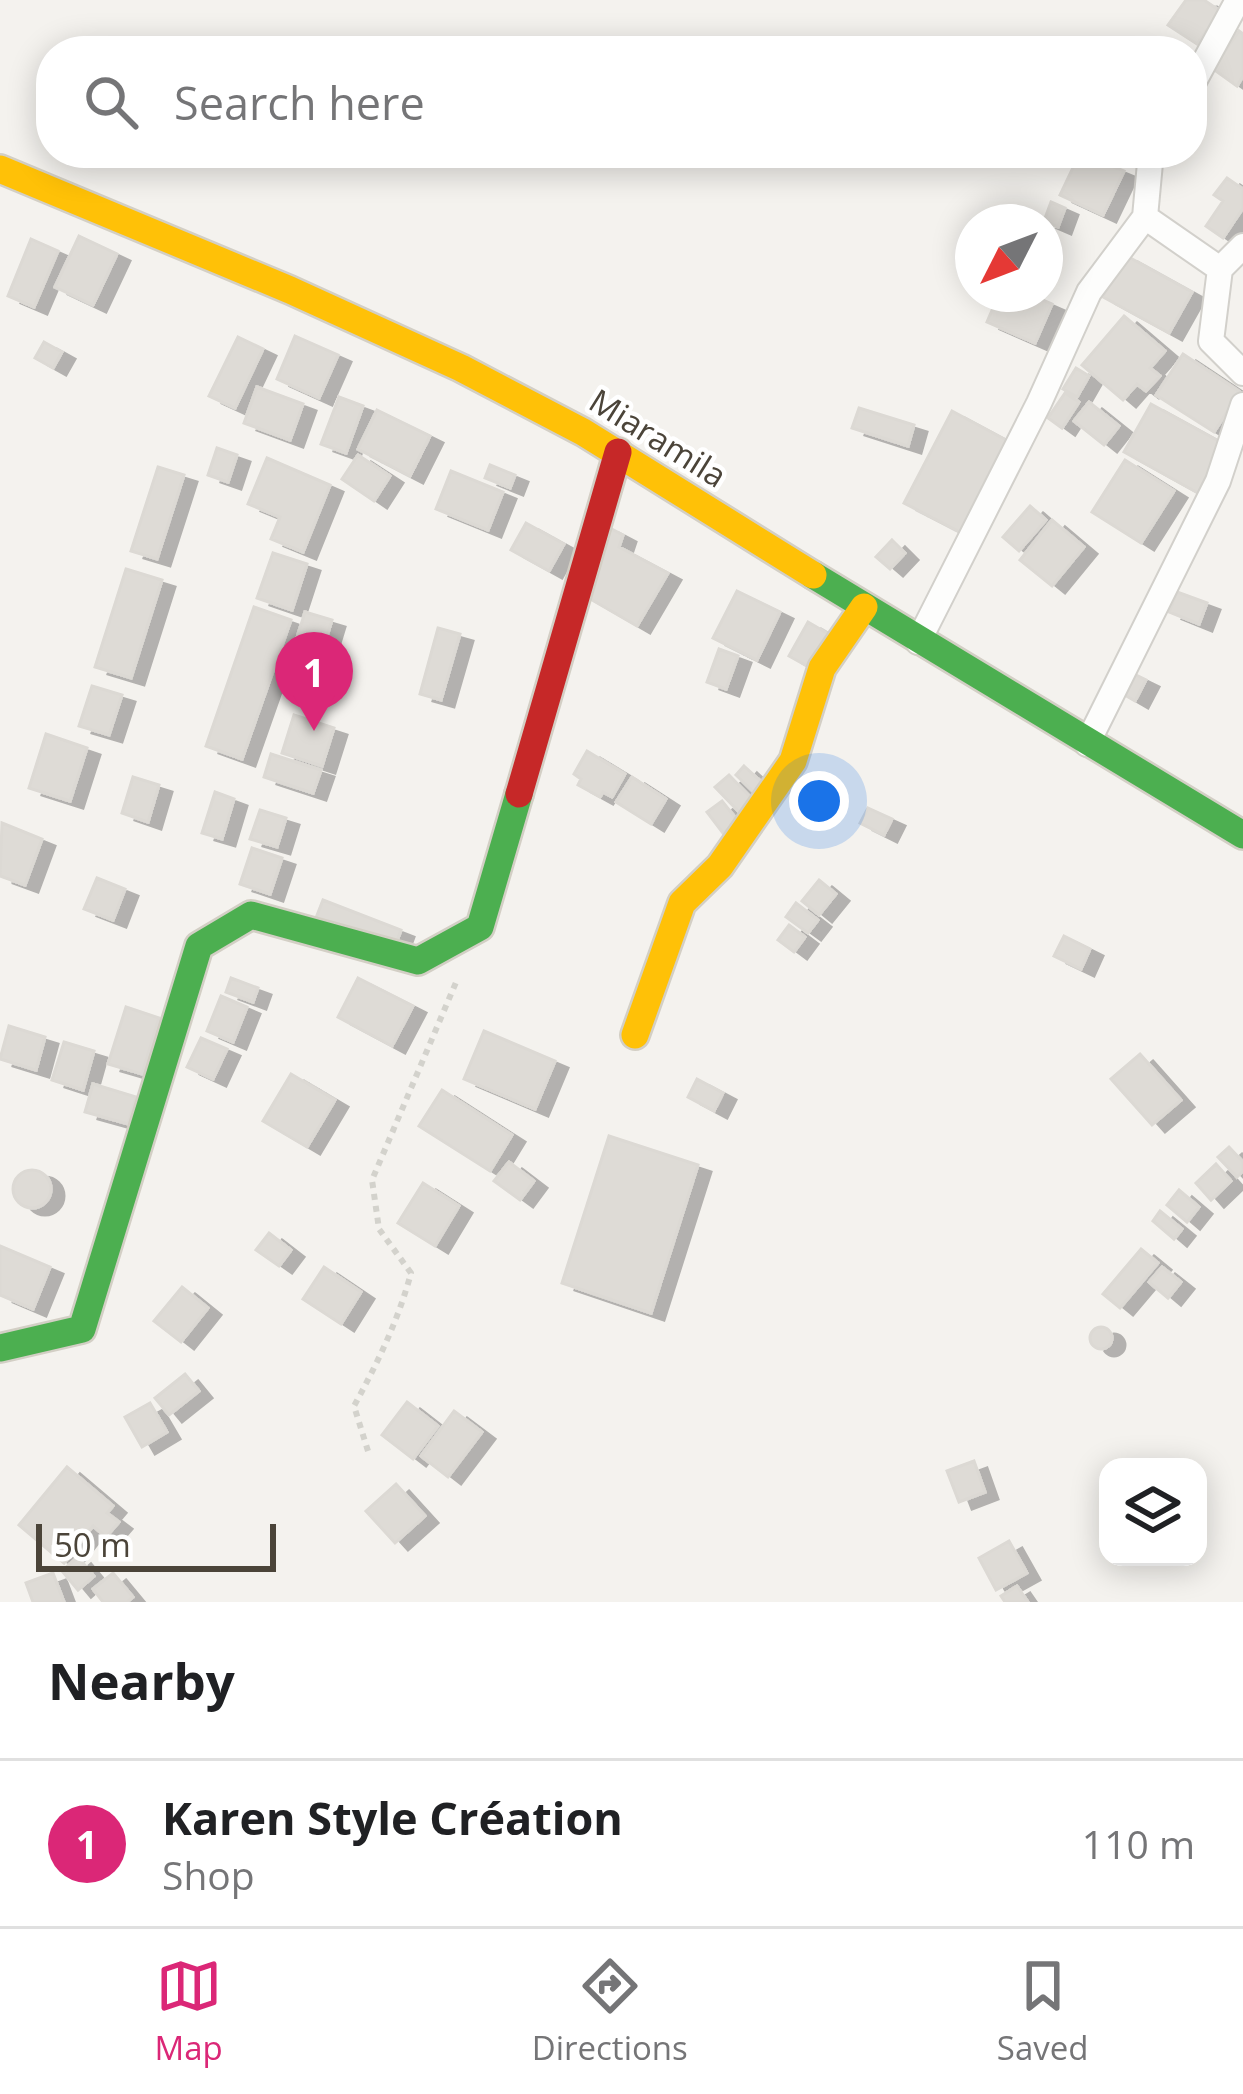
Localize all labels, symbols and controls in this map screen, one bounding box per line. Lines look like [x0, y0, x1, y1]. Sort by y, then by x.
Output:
search box [36, 36, 1207, 168]
icon: search [78, 69, 144, 135]
text: Search here [174, 72, 425, 133]
north arrow [955, 204, 1063, 312]
street label: Miaramila [581, 378, 735, 497]
pin: 1 [275, 632, 353, 731]
your location [789, 771, 849, 831]
map controls [1099, 1458, 1207, 1566]
button: layers [1099, 1458, 1207, 1566]
scale bar [36, 1518, 276, 1571]
text: 50 m [54, 1522, 131, 1567]
text: Nearby [48, 1645, 235, 1715]
text: Karen Style Création [162, 1787, 623, 1848]
text: 1 [76, 1817, 98, 1870]
text: 110 m [1082, 1817, 1195, 1870]
text: Shop [162, 1848, 255, 1901]
tab: Map [155, 1953, 223, 2070]
tab: Directions [532, 1953, 688, 2070]
tab: Saved [997, 1953, 1088, 2070]

